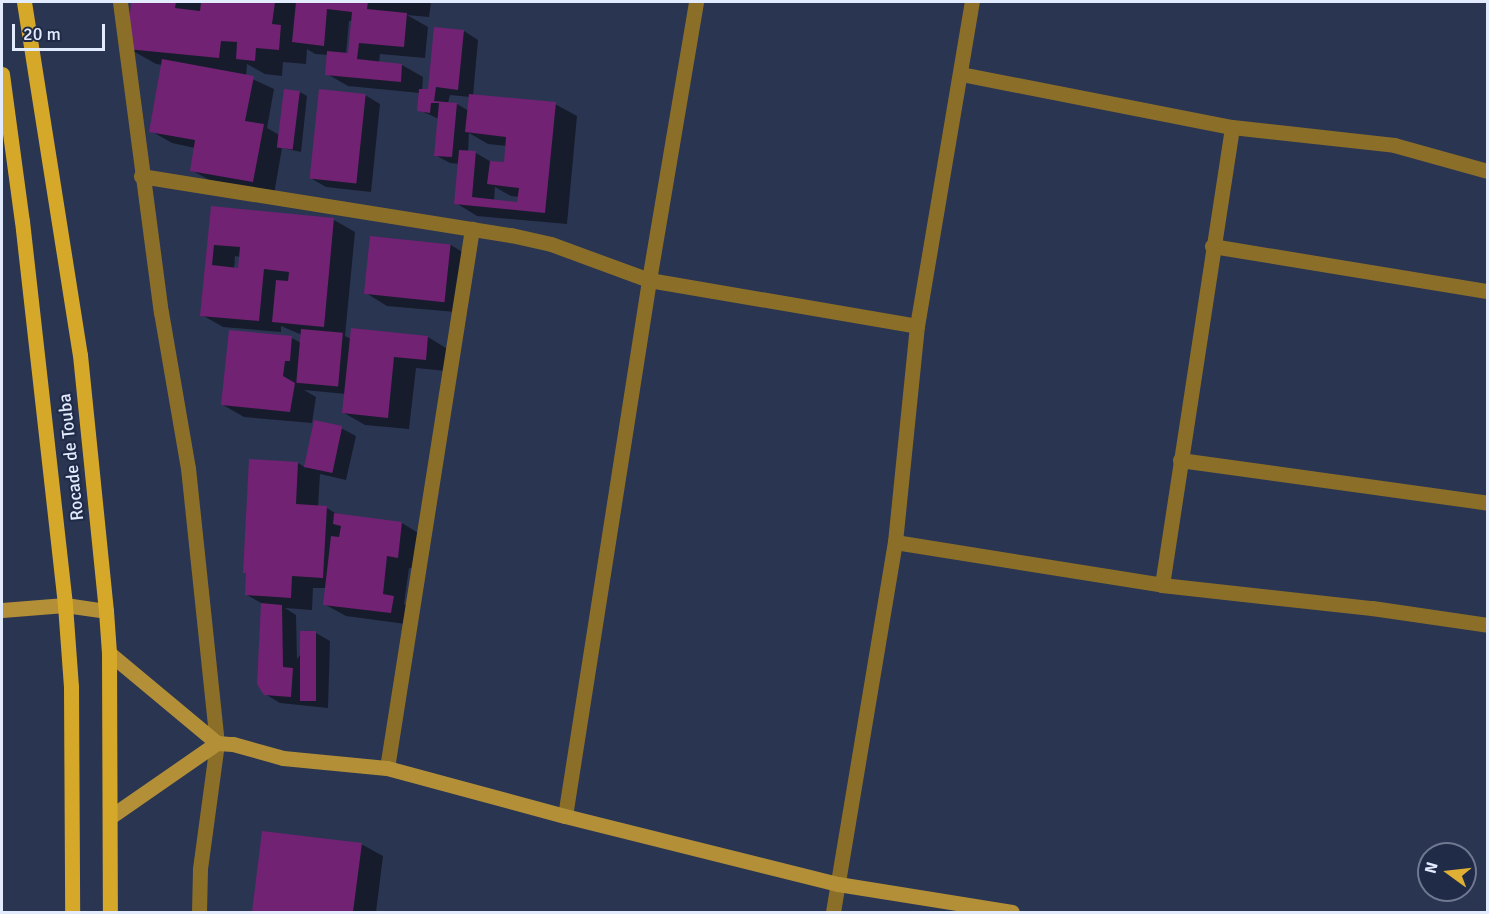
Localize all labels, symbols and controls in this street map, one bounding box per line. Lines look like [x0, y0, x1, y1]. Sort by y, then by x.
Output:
scale bar [15, 12, 108, 50]
text: 20 m [23, 23, 61, 45]
street label: Rocade de Touba [54, 392, 88, 522]
north arrow [1417, 842, 1477, 902]
text: N [1420, 860, 1443, 876]

